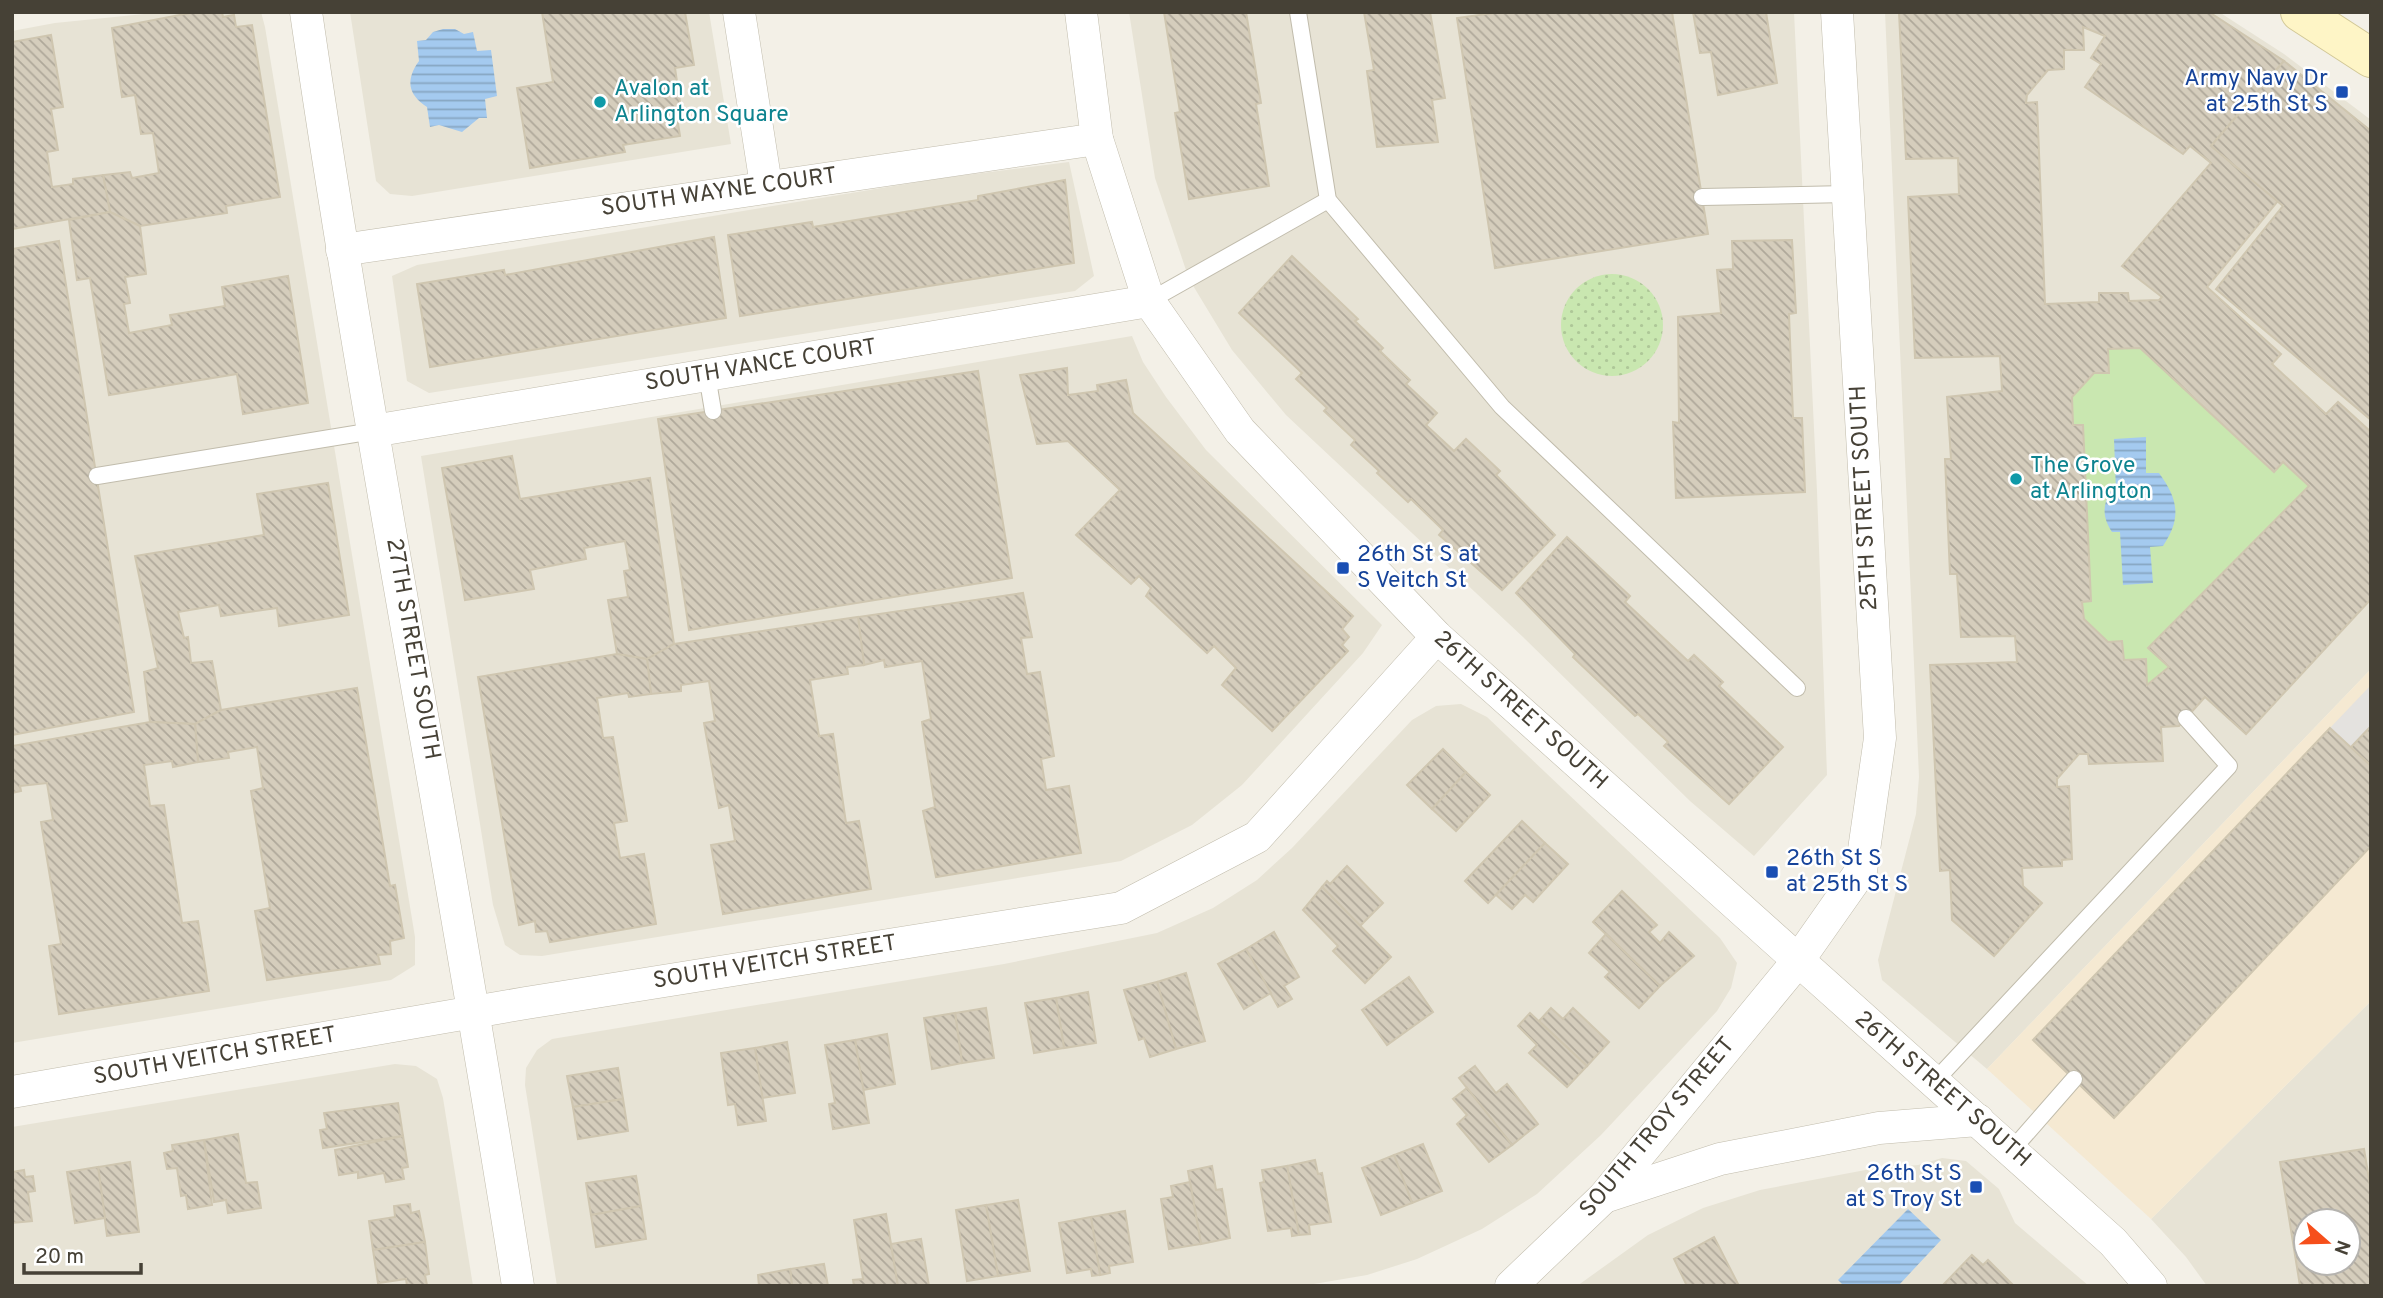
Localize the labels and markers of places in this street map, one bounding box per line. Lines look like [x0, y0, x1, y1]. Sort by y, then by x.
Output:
place label: Army Navy Dr at 25th St S [2184, 65, 2328, 120]
place label: Avalon at Arlington Square [614, 75, 789, 130]
marker: Army Navy Dr at 25th St S [2334, 84, 2350, 100]
marker: Avalon at Arlington Square [592, 94, 608, 110]
place label: The Grove at Arlington [2030, 452, 2152, 507]
marker: The Grove at Arlington [2008, 471, 2024, 487]
place label: 26th St S at S Veitch St [1357, 541, 1479, 596]
marker: 26th St S at S Veitch St [1335, 560, 1351, 576]
place label: 26th St S at 25th St S [1786, 845, 1908, 900]
marker: 26th St S at 25th St S [1764, 864, 1780, 880]
place label: 26th St S at S Troy St [1846, 1160, 1962, 1215]
marker: 26th St S at S Troy St [1968, 1179, 1984, 1195]

